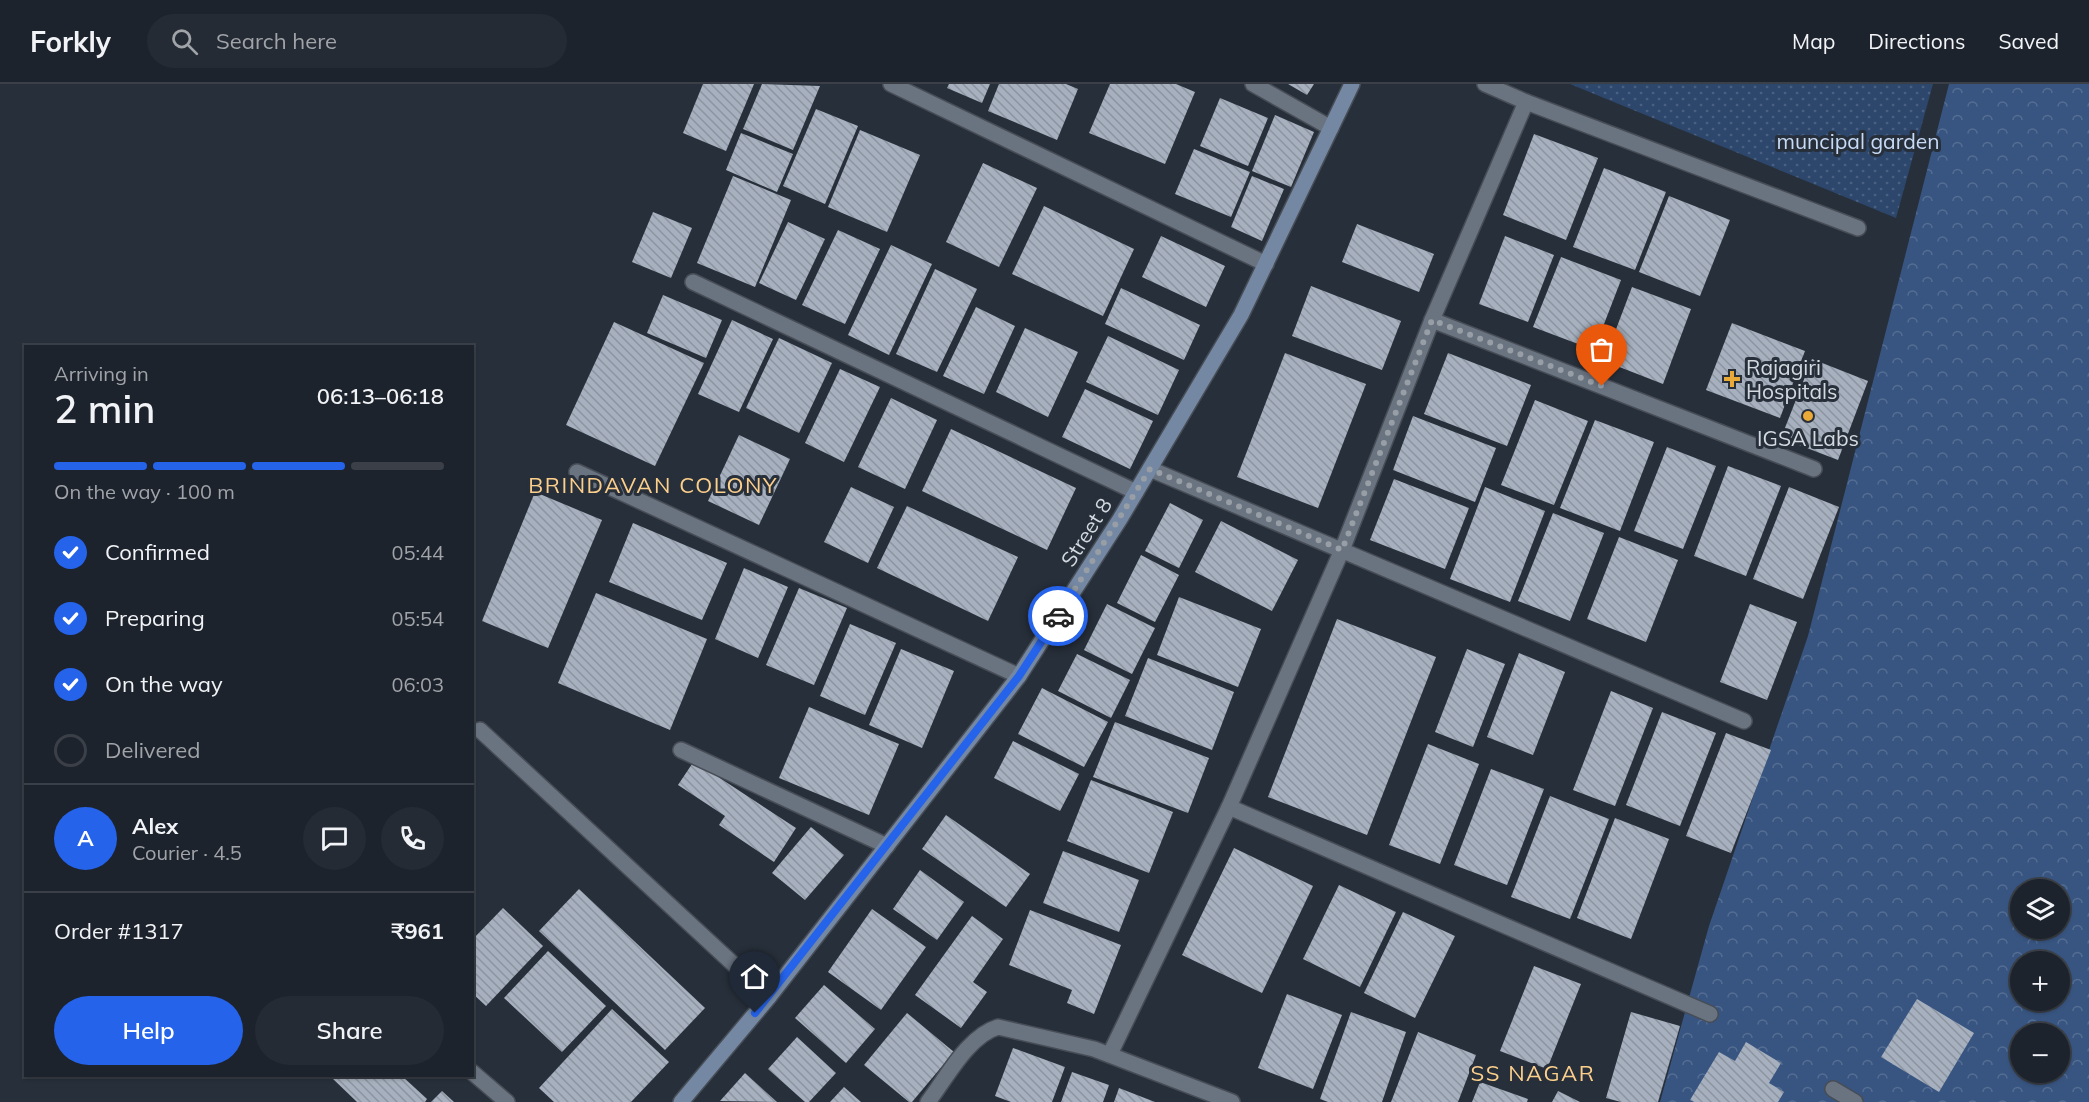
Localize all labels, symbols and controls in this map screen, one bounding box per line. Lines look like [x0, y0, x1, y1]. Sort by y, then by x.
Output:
search box [147, 14, 567, 68]
text: Forkly [30, 24, 111, 59]
icon: search [168, 25, 201, 58]
text: Search here [216, 27, 337, 55]
text: Map [1792, 28, 1835, 54]
text: Directions [1868, 28, 1965, 54]
text: Saved [1998, 28, 2059, 54]
park label: muncipal garden [1776, 128, 1940, 154]
pin [1576, 324, 1627, 386]
icon: bag [1585, 333, 1618, 366]
place label: Rajagiri Hospitals [1746, 354, 1837, 404]
text: Arriving in [54, 361, 149, 386]
marker: Rajagiri Hospitals [1723, 370, 1741, 388]
text: 06:13–06:18 [317, 382, 444, 410]
text: 2 min [54, 384, 155, 433]
marker: IGSA Labs [1801, 409, 1815, 423]
place label: IGSA Labs [1757, 425, 1859, 451]
district label: BRINDAVAN COLONY [528, 471, 778, 499]
text: On the way · 100 m [54, 479, 235, 504]
street label: Street 8 [1055, 493, 1117, 571]
icon: check [54, 536, 87, 569]
text: Confirmed [105, 538, 210, 566]
text: 05:44 [391, 540, 444, 565]
courier [1028, 586, 1088, 646]
icon: car [1042, 600, 1075, 633]
icon: check [54, 602, 87, 635]
text: Preparing [105, 604, 205, 632]
text: 05:54 [391, 606, 444, 631]
icon: check [54, 668, 87, 701]
text: On the way [105, 670, 223, 698]
text: 06:03 [391, 672, 444, 697]
text: Delivered [105, 736, 200, 764]
button: chat [303, 807, 366, 870]
button: phone [381, 807, 444, 870]
text: Alex [132, 812, 178, 840]
text: A [77, 824, 94, 852]
text: Courier · 4.5 [132, 840, 242, 865]
map controls [2010, 879, 2070, 1083]
button: layers [2010, 879, 2070, 939]
text: Order #1317 [54, 917, 184, 945]
text: ₹961 [391, 917, 444, 945]
pin [729, 951, 780, 1013]
button: + [2010, 951, 2070, 1011]
icon: home [738, 960, 771, 993]
button: Help [54, 996, 243, 1065]
button: Share [255, 996, 444, 1065]
button: − [2010, 1023, 2070, 1083]
district label: SS NAGAR [1471, 1059, 1595, 1087]

